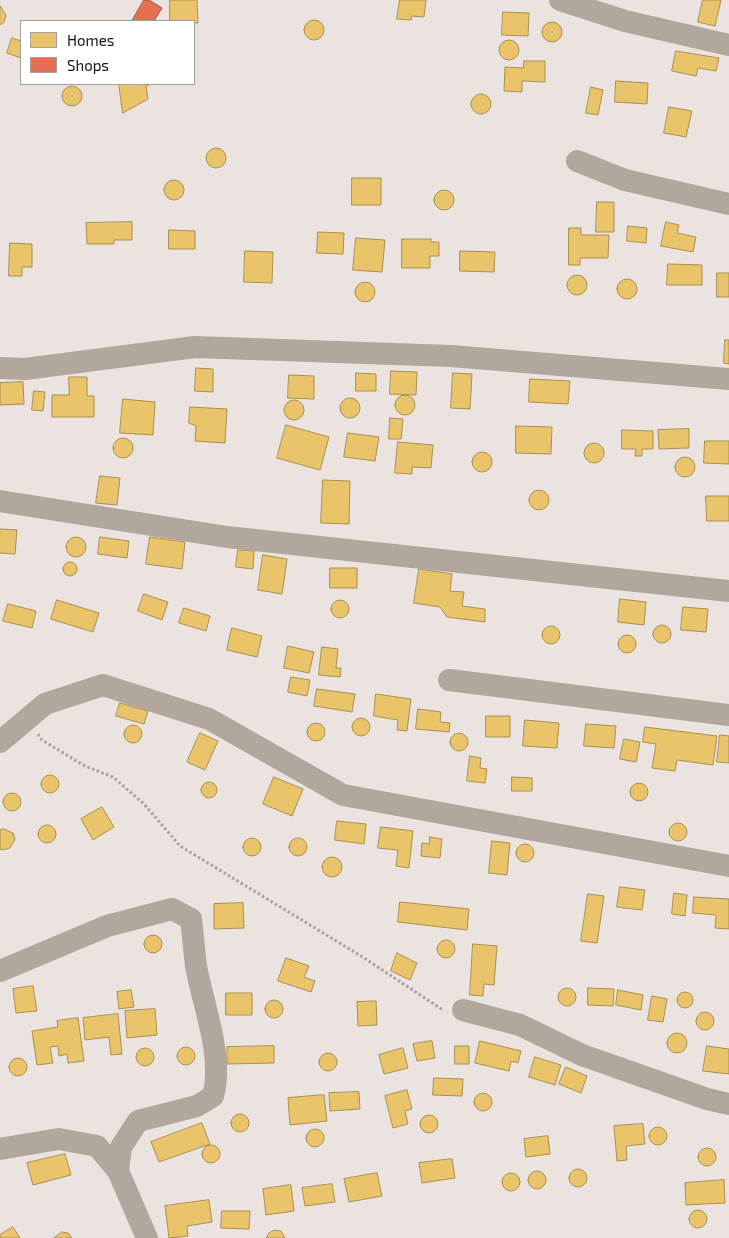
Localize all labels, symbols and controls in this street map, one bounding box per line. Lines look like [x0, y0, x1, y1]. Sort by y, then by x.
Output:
legend [20, 20, 195, 85]
text: Homes [67, 31, 114, 49]
text: Shops [67, 56, 109, 74]

